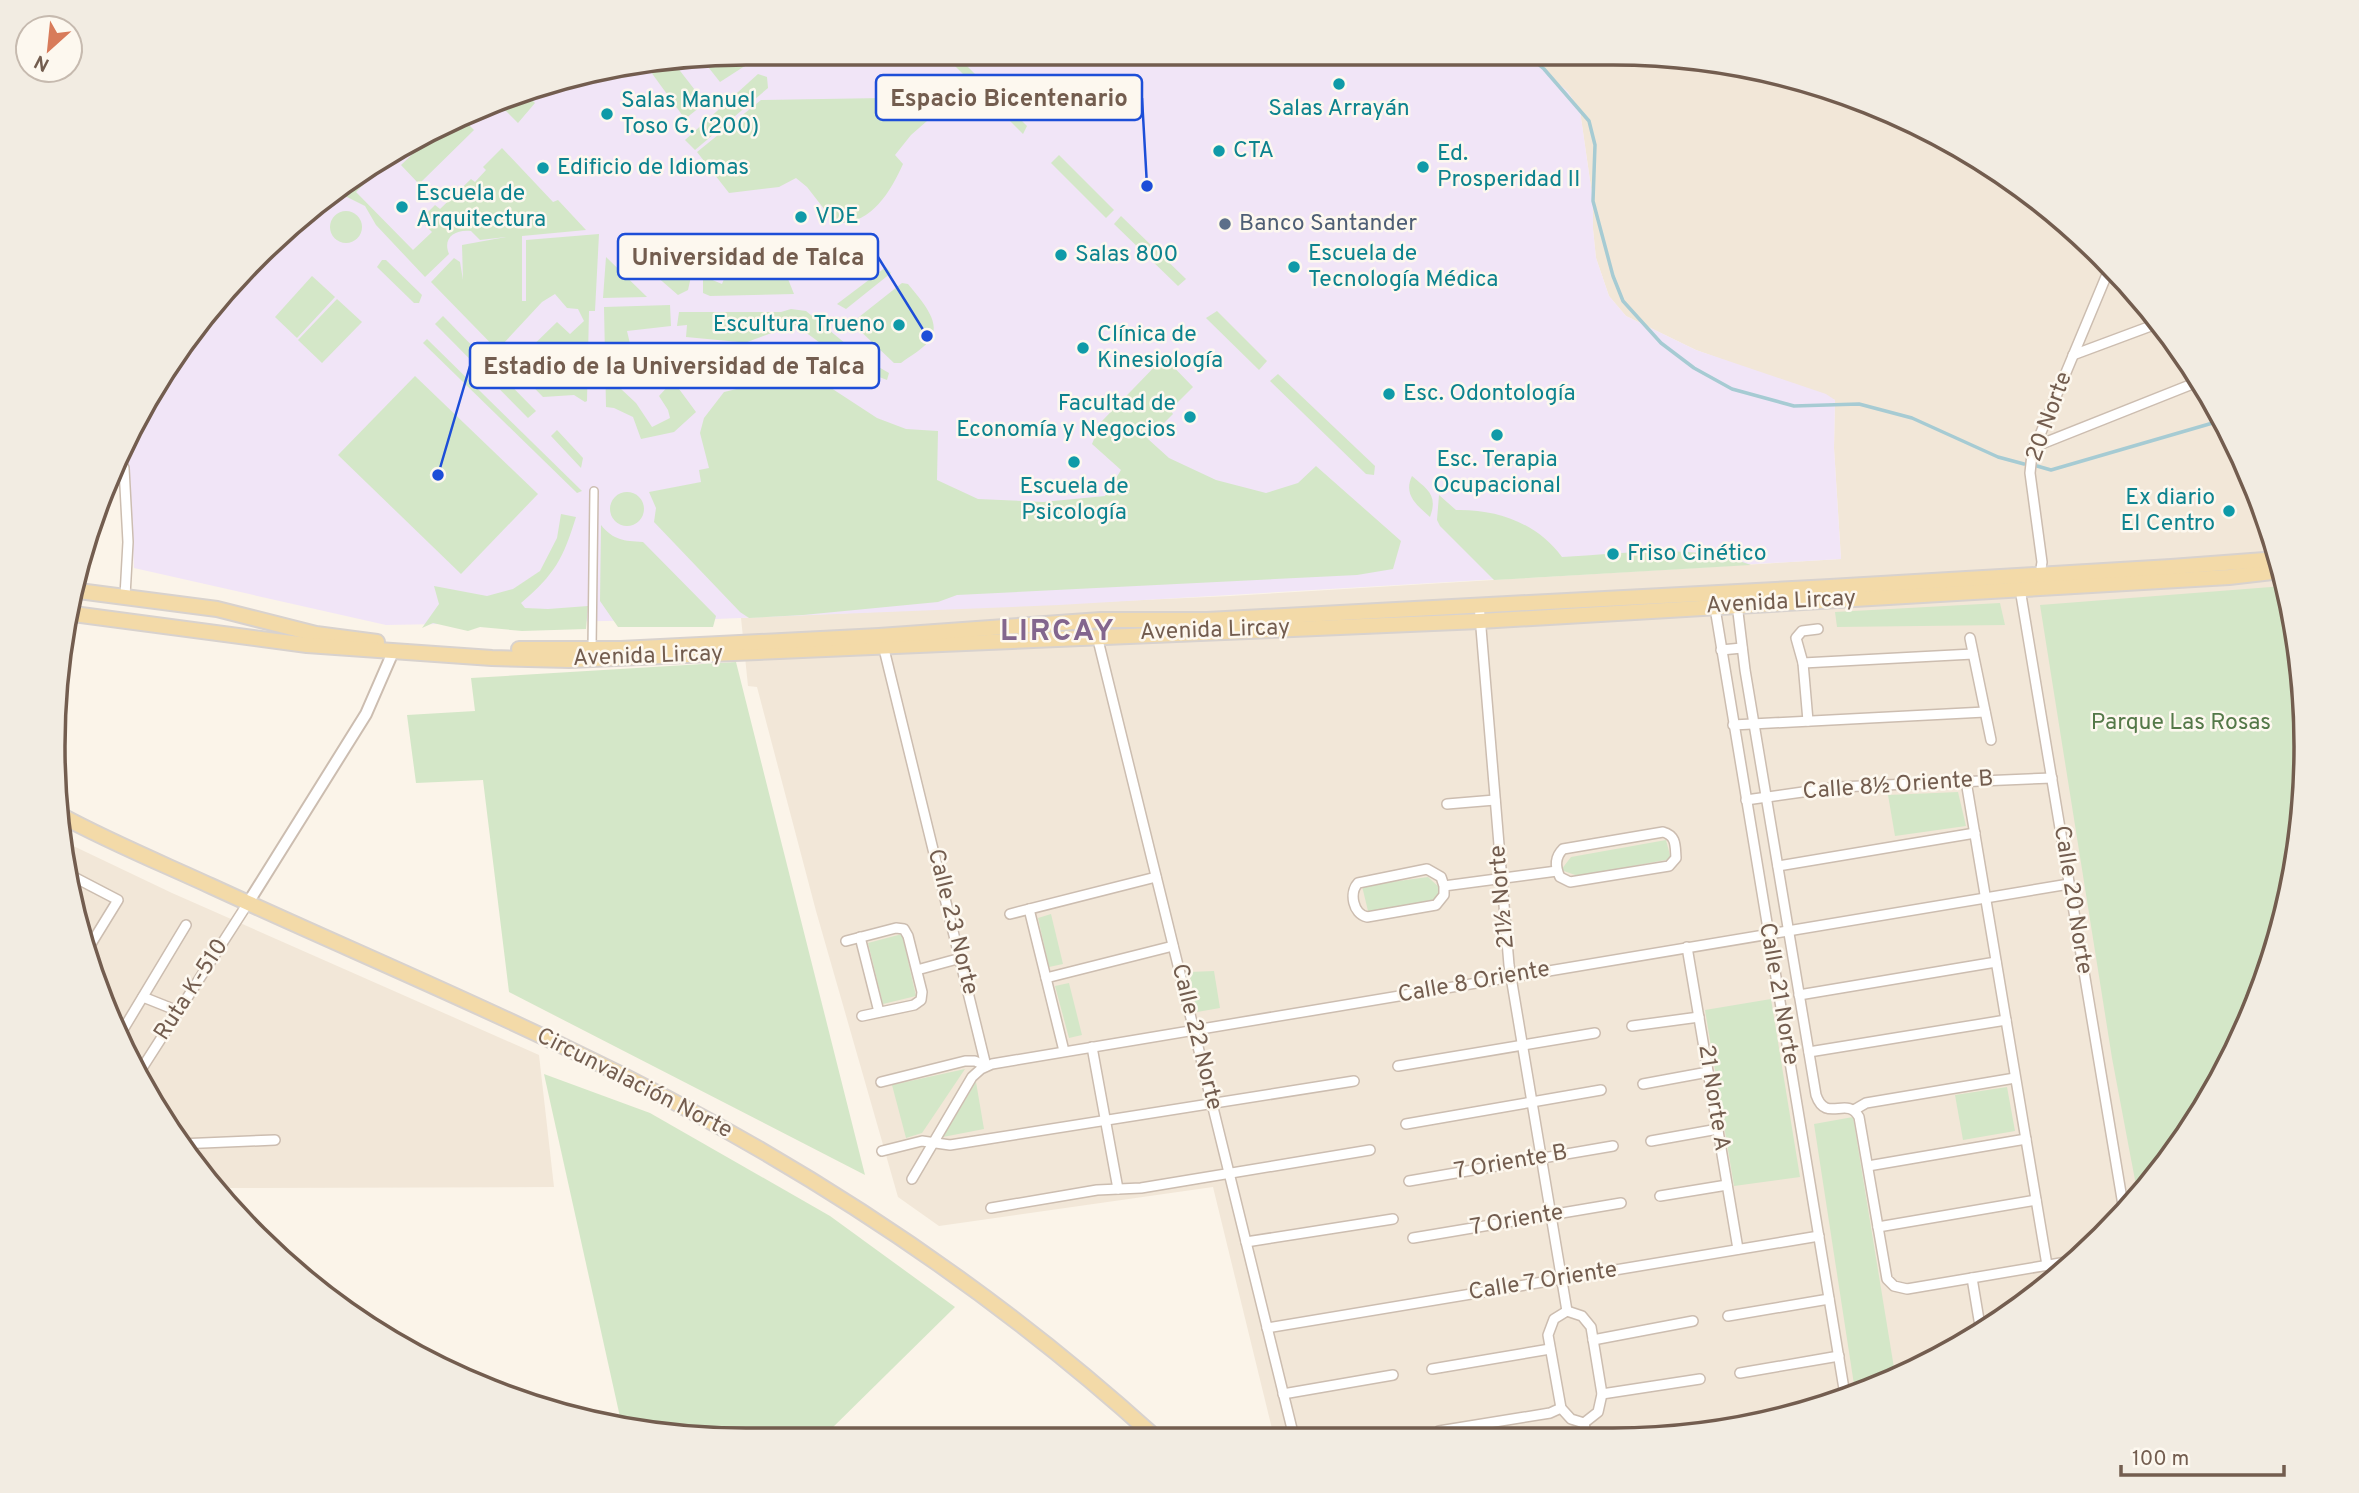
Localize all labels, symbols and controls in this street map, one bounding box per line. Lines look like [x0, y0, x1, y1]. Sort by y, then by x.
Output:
north arrow [14, 14, 84, 84]
text: N [31, 49, 54, 76]
callout: Espacio Bicentenario [876, 75, 1142, 120]
marker: Salas Arrayán [1331, 76, 1347, 92]
text: Espacio Bicentenario [890, 85, 1128, 115]
place label: Salas Manuel Toso G. (200) [621, 87, 759, 142]
place label: Salas Arrayán [1268, 95, 1410, 124]
marker: Salas Manuel Toso G. (200) [599, 106, 615, 122]
place label: CTA [1233, 137, 1274, 166]
place label: Ed. Prosperidad II [1437, 140, 1581, 195]
marker: CTA [1211, 143, 1227, 159]
place label: Edificio de Idiomas [557, 154, 749, 183]
marker: Ed. Prosperidad II [1415, 159, 1431, 175]
marker: Edificio de Idiomas [535, 160, 551, 176]
place label: Escuela de Arquitectura [416, 180, 546, 235]
marker: Escuela de Arquitectura [394, 199, 410, 215]
place label: VDE [815, 203, 859, 232]
marker: VDE [793, 209, 809, 225]
place label: Banco Santander [1239, 210, 1417, 239]
marker: Banco Santander [1217, 216, 1233, 232]
callout: Universidad de Talca [618, 234, 878, 279]
place label: Escuela de Tecnología Médica [1308, 240, 1498, 295]
place label: Salas 800 [1075, 241, 1178, 270]
text: Universidad de Talca [632, 244, 864, 274]
marker: Salas 800 [1053, 247, 1069, 263]
marker: Escuela de Tecnología Médica [1286, 259, 1302, 275]
place label: Escultura Trueno [713, 311, 885, 340]
marker: Escultura Trueno [891, 317, 907, 333]
place label: Clínica de Kinesiología [1097, 321, 1223, 376]
marker: Clínica de Kinesiología [1075, 340, 1091, 356]
callout: Estadio de la Universidad de Talca [470, 343, 879, 388]
text: Estadio de la Universidad de Talca [483, 353, 865, 383]
street label: 20 Norte [2020, 368, 2080, 466]
place label: Esc. Odontología [1403, 380, 1576, 409]
marker: Esc. Odontología [1381, 386, 1397, 402]
place label: Facultad de Economía y Negocios [956, 390, 1176, 445]
marker: Facultad de Economía y Negocios [1182, 409, 1198, 425]
marker: Esc. Terapia Ocupacional [1489, 427, 1505, 443]
place label: Esc. Terapia Ocupacional [1433, 446, 1561, 501]
marker: Escuela de Psicología [1066, 454, 1082, 470]
place label: Escuela de Psicología [1019, 473, 1129, 528]
place label: Ex diario El Centro [2121, 484, 2215, 539]
marker: Ex diario El Centro [2221, 503, 2237, 519]
place label: Friso Cinético [1627, 540, 1767, 569]
marker: Friso Cinético [1605, 546, 1621, 562]
street label: Avenida Lircay [1705, 585, 1857, 621]
district label: LIRCAY [1000, 614, 1116, 651]
street label: Avenida Lircay [1139, 614, 1291, 648]
street label: Avenida Lircay [572, 640, 724, 674]
park label: Parque Las Rosas [2091, 709, 2271, 738]
street label: Calle 8½ Oriente B [1802, 765, 1994, 807]
street label: Calle 20 Norte [2046, 824, 2098, 976]
street label: 21½ Norte [1484, 844, 1522, 950]
street label: Calle 23 Norte [920, 846, 984, 998]
street label: Calle 21 Norte [1751, 921, 1805, 1067]
street label: Ruta K-510 [148, 934, 236, 1046]
street label: Calle 8 Oriente [1396, 955, 1552, 1011]
street label: Calle 22 Norte [1164, 961, 1228, 1113]
street label: Circunvalación Norte [531, 1022, 737, 1146]
street label: 21 Norte A [1690, 1043, 1736, 1153]
street label: 7 Oriente B [1452, 1139, 1570, 1187]
street label: 7 Oriente [1468, 1199, 1566, 1243]
street label: Calle 7 Oriente [1467, 1256, 1619, 1308]
scale bar [2121, 1434, 2284, 1478]
text: 100 m [2132, 1446, 2189, 1473]

